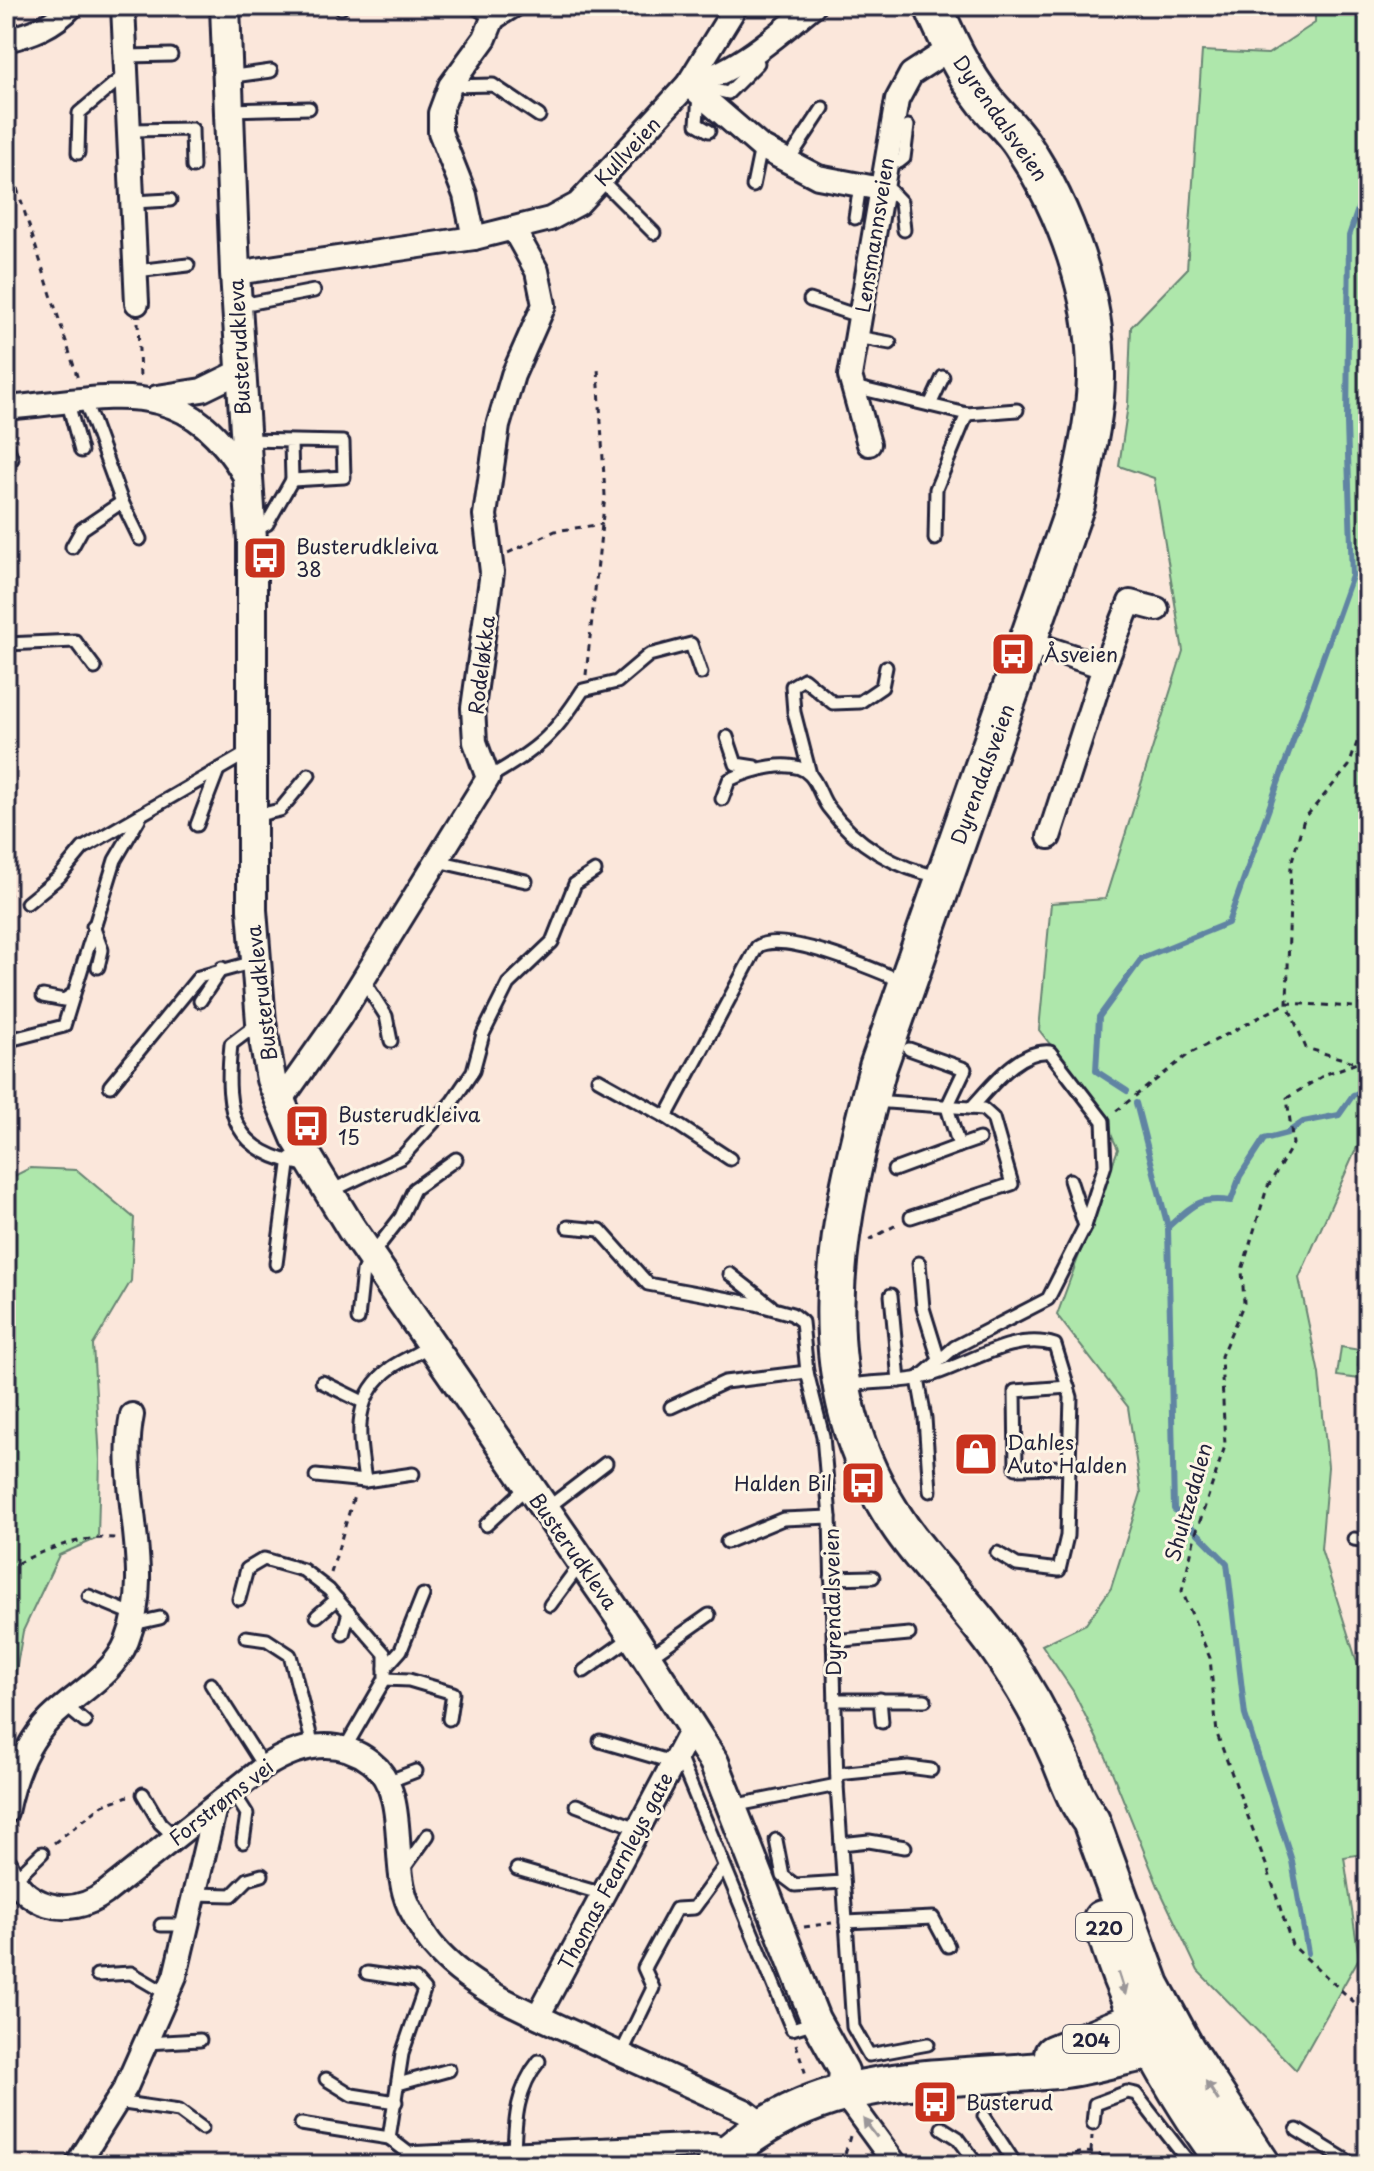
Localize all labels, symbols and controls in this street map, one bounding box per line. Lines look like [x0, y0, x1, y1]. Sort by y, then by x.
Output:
street label: Dyrendalsveien [946, 49, 1056, 187]
street label: Kullveien [587, 110, 667, 192]
street label: Lensmannsveien [847, 155, 901, 315]
street label: Busterudkleva [220, 277, 258, 416]
place label: Busterudkleiva 38 [296, 531, 439, 584]
bus stop icon: Busterudkleiva 38 [241, 534, 289, 582]
street label: Rodeløkka [460, 613, 502, 716]
bus stop icon: Åsveien [989, 630, 1037, 678]
place label: Åsveien [1044, 639, 1118, 669]
street label: Dyrendalsveien [943, 700, 1021, 848]
street label: Busterudkleva [238, 923, 284, 1063]
place label: Busterudkleiva 15 [338, 1099, 481, 1152]
bus stop icon: Busterudkleiva 15 [283, 1102, 331, 1150]
place label: Dahles Auto Halden [1007, 1427, 1127, 1480]
shop icon: Dahles Auto Halden [952, 1430, 1000, 1478]
street label: Shultzedalen [1157, 1439, 1219, 1565]
bus stop icon: Halden Bil [839, 1459, 887, 1507]
place label: Halden Bil [734, 1468, 832, 1498]
street label: Busterudkleva [523, 1486, 626, 1616]
street label: Dyrendalsveien [816, 1528, 848, 1676]
street label: Forstrøms vei [162, 1752, 280, 1852]
street label: Thomas Fearnleys gate [550, 1767, 680, 1975]
road number: 220 [1076, 1913, 1132, 1941]
one-way arrow [1116, 1972, 1129, 1996]
road number: 204 [1063, 2025, 1119, 2053]
bus stop icon: Busterud [911, 2078, 959, 2126]
one-way arrow [1205, 2080, 1220, 2101]
place label: Busterud [966, 2087, 1053, 2117]
one-way arrow [862, 2117, 878, 2138]

